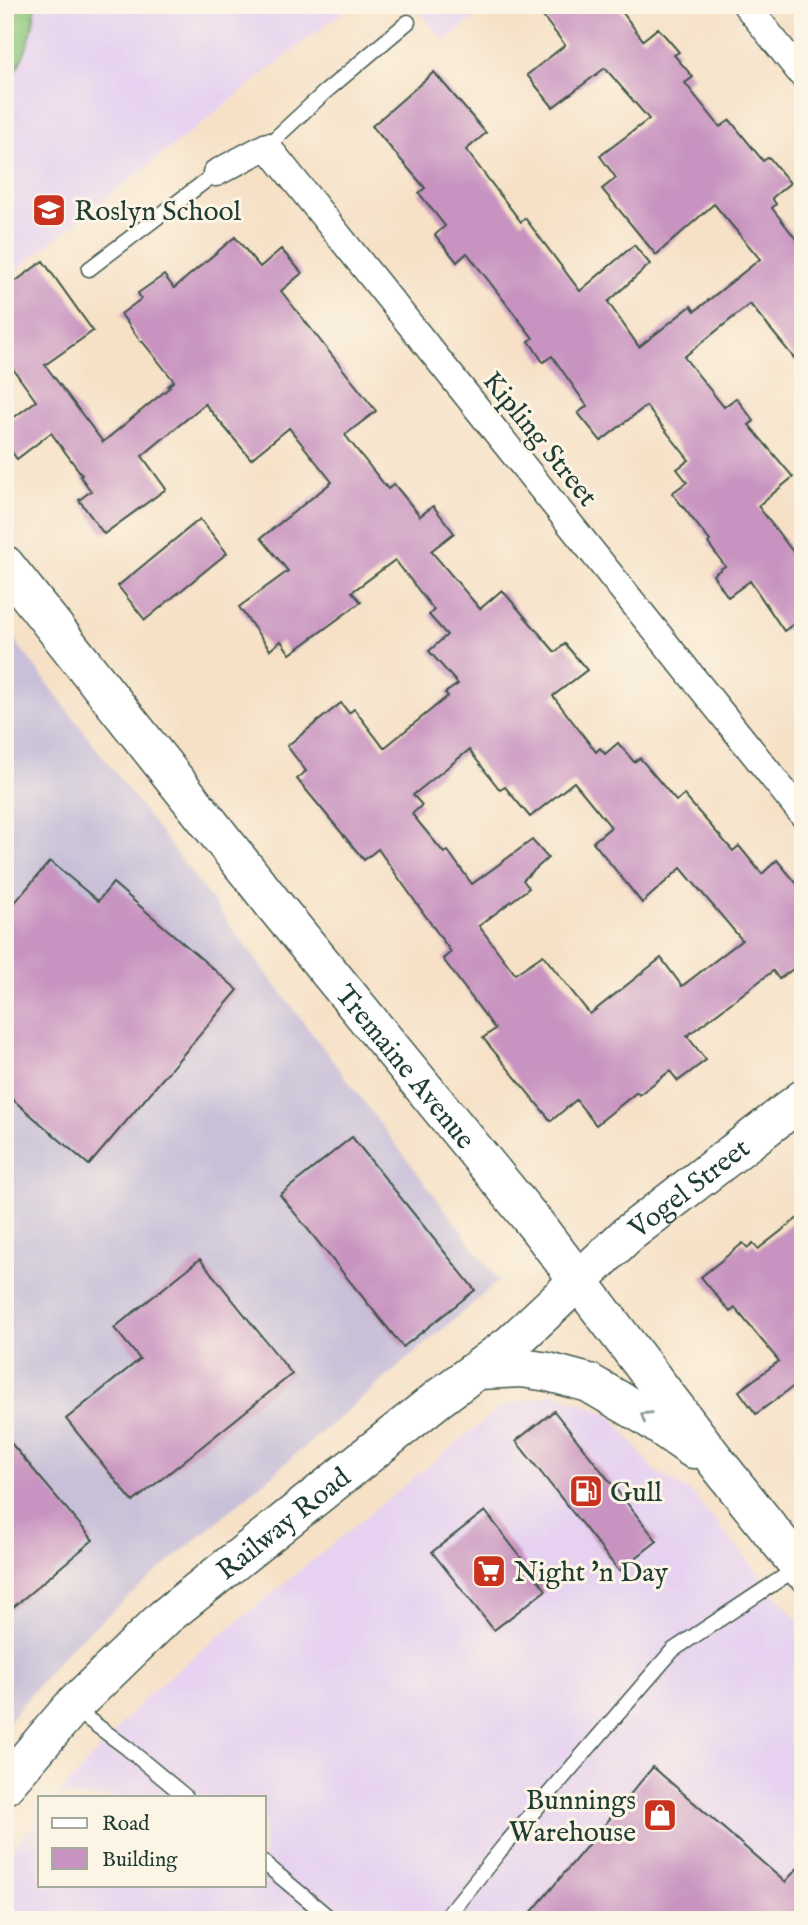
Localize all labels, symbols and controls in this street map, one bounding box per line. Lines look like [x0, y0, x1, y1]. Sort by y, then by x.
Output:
school or university icon: Roslyn School [30, 191, 68, 229]
place label: Roslyn School [74, 195, 241, 230]
street label: Kipling Street [474, 365, 604, 514]
street label: Tremaine Avenue [327, 979, 482, 1157]
street label: Vogel Street [622, 1131, 758, 1248]
one-way arrow [640, 1412, 653, 1425]
street label: Railway Road [210, 1461, 358, 1589]
fuel station icon: Gull [567, 1472, 605, 1510]
place label: Gull [610, 1476, 662, 1511]
supermarket icon: Night 'n Day [470, 1552, 508, 1590]
place label: Night 'n Day [514, 1556, 668, 1591]
place label: Bunnings Warehouse [509, 1784, 636, 1851]
legend [38, 1796, 266, 1886]
shop icon: Bunnings Warehouse [641, 1796, 679, 1834]
text: Road [102, 1811, 150, 1838]
text: Building [102, 1847, 178, 1874]

